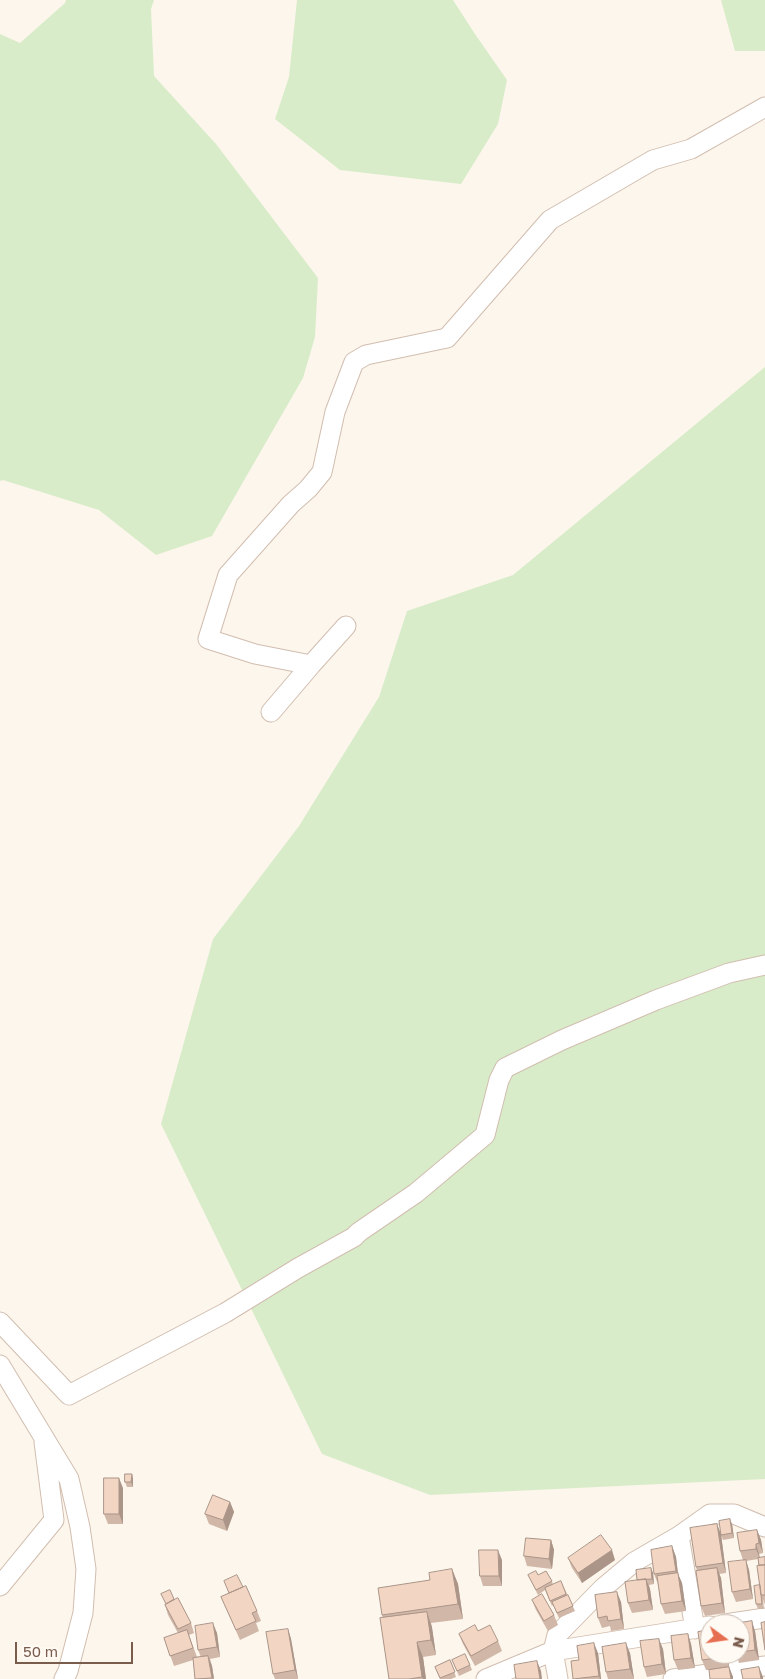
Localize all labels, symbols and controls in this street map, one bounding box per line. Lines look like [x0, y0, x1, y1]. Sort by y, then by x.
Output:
north arrow [700, 1614, 750, 1664]
scale bar [18, 1632, 135, 1664]
text: N [730, 1635, 749, 1650]
text: 50 m [23, 1642, 58, 1660]

